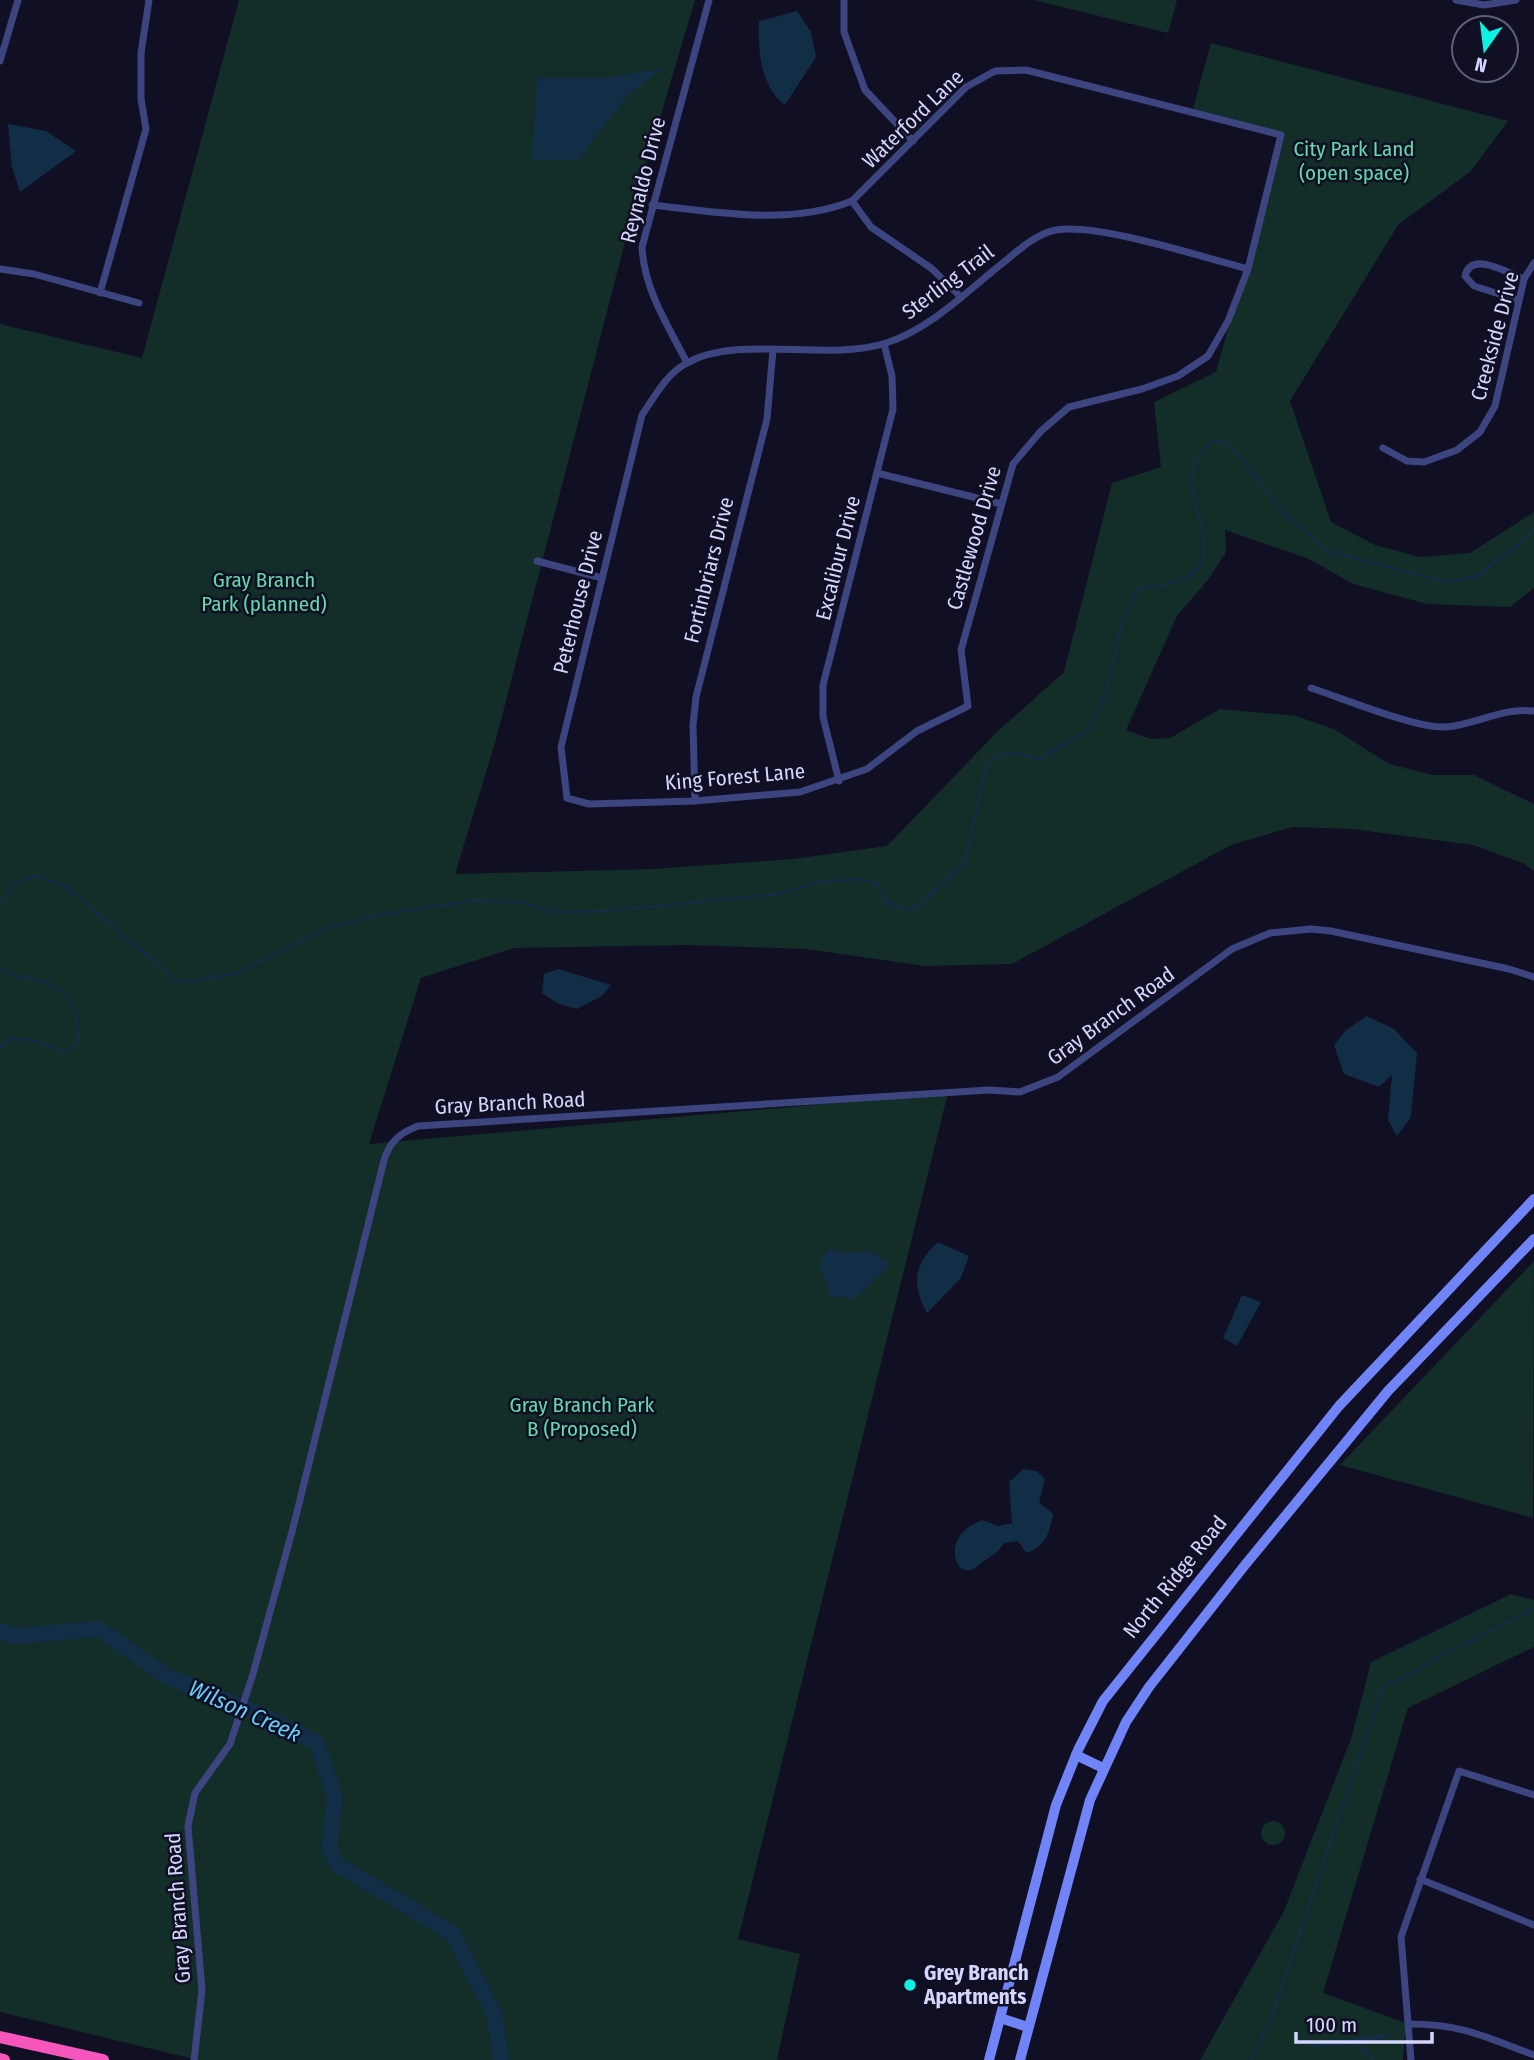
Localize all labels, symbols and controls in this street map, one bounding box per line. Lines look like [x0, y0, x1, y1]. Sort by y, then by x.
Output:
north arrow [1450, 14, 1520, 84]
text: N [1473, 52, 1489, 78]
street label: Waterford Lane [857, 64, 969, 174]
street label: Reynaldo Drive [615, 114, 671, 246]
park label: City Park Land (open space) [1293, 136, 1415, 186]
street label: Sterling Trail [897, 239, 999, 325]
street label: Creekside Drive [1465, 268, 1525, 404]
street label: Castlewood Drive [941, 463, 1007, 613]
street label: Excalibur Drive [810, 493, 866, 623]
street label: Fortinbriars Drive [678, 494, 740, 646]
street label: Peterhouse Drive [548, 528, 608, 676]
park label: Gray Branch Park (planned) [201, 567, 327, 617]
street label: King Forest Lane [664, 758, 806, 796]
street label: Gray Branch Road [1042, 961, 1180, 1071]
street label: Gray Branch Road [434, 1086, 586, 1120]
park label: Gray Branch Park B (Proposed) [510, 1392, 655, 1442]
street label: North Ridge Road [1118, 1510, 1232, 1644]
water label: Wilson Creek [185, 1674, 305, 1748]
street label: Gray Branch Road [160, 1832, 196, 1984]
place label: Grey Branch Apartments [923, 1960, 1029, 2010]
marker: Grey Branch Apartments [902, 1977, 918, 1993]
scale bar [1296, 2000, 1432, 2044]
text: 100 m [1306, 2012, 1357, 2038]

